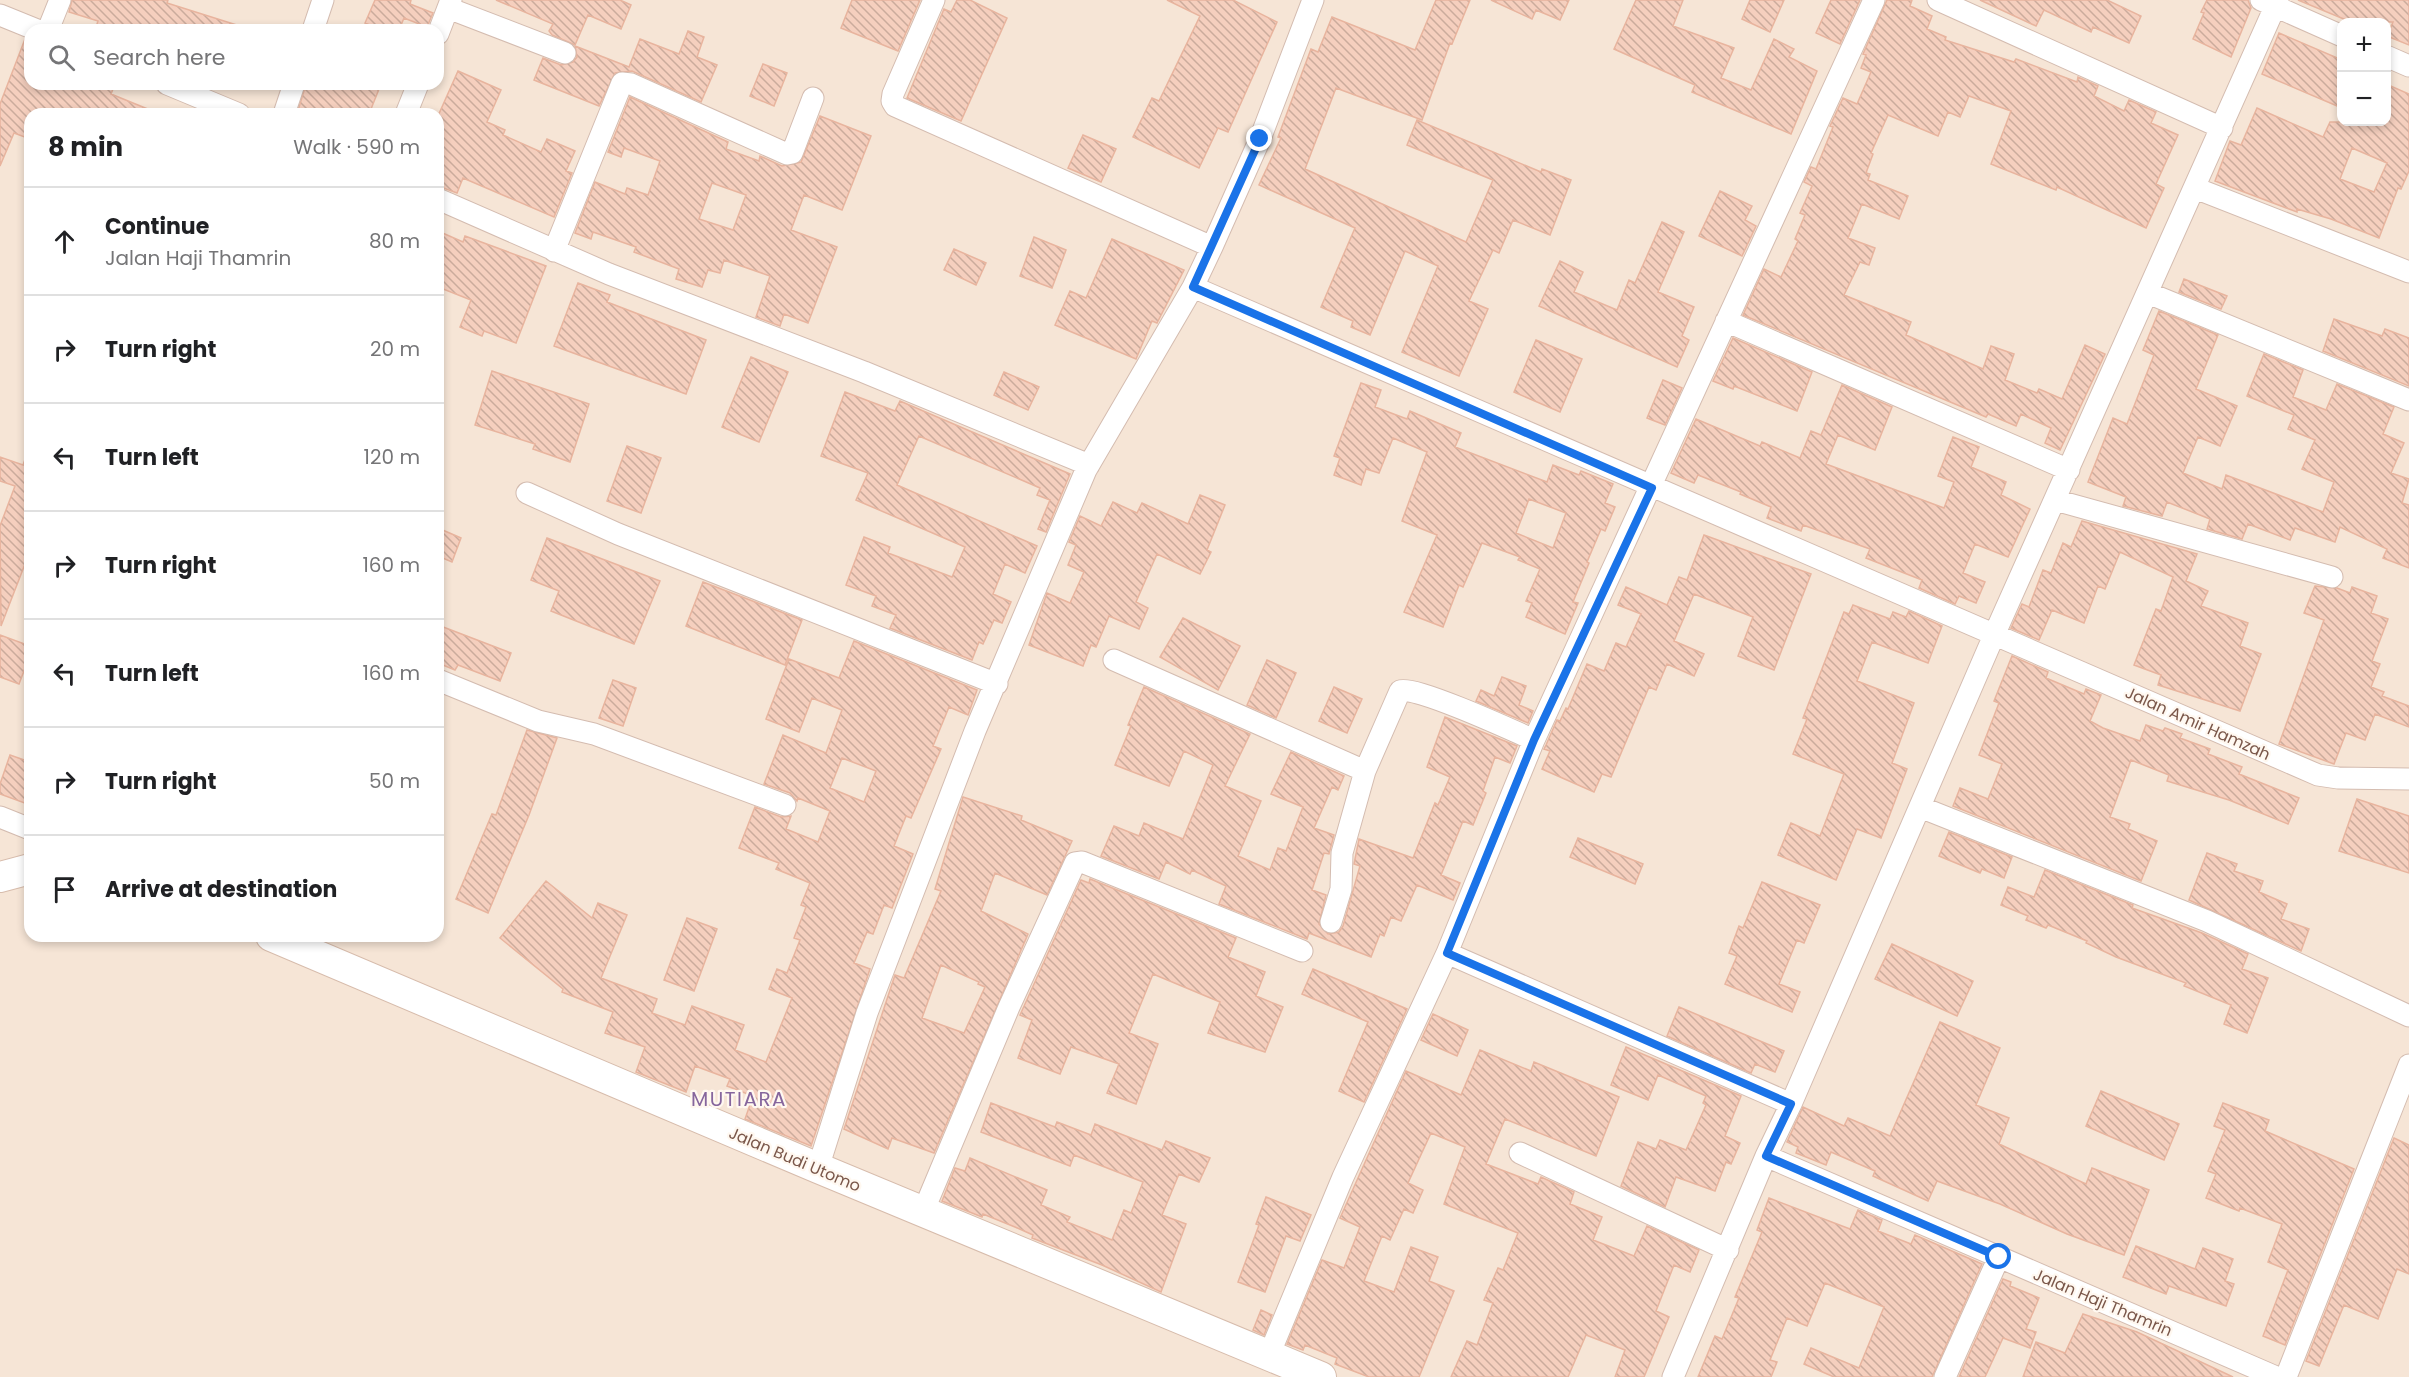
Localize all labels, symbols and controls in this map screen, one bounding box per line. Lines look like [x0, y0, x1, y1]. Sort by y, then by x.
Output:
map controls [2337, 18, 2391, 126]
button: + [2337, 18, 2391, 72]
search box [24, 24, 444, 90]
icon: search [45, 41, 78, 74]
text: Search here [93, 42, 226, 73]
button: − [2337, 72, 2391, 126]
route end [1246, 125, 1272, 151]
text: 8 min [48, 129, 123, 165]
text: Walk · 590 m [293, 133, 420, 161]
text: Continue [105, 211, 209, 242]
icon: ahead [48, 225, 81, 258]
text: 80 m [369, 227, 420, 255]
text: Jalan Haji Thamrin [105, 244, 291, 272]
icon: right [48, 333, 81, 366]
text: Turn right [105, 334, 216, 365]
text: 20 m [370, 335, 420, 363]
icon: left [48, 441, 81, 474]
text: Turn left [105, 442, 199, 473]
text: 120 m [364, 443, 420, 471]
icon: right [48, 549, 81, 582]
text: Turn right [105, 550, 216, 581]
text: 160 m [362, 551, 420, 579]
icon: left [48, 657, 81, 690]
text: Turn left [105, 658, 199, 689]
text: 160 m [362, 659, 420, 687]
street label: Jalan Amir Hamzah [2122, 681, 2274, 766]
icon: right [48, 765, 81, 798]
text: Turn right [105, 766, 216, 797]
text: 50 m [369, 767, 420, 795]
icon: arrive [48, 873, 81, 906]
text: Arrive at destination [105, 874, 337, 905]
district label: MUTIARA [691, 1085, 787, 1113]
street label: Jalan Budi Utomo [725, 1121, 864, 1198]
route start [1985, 1243, 2011, 1269]
street label: Jalan Haji Thamrin [2030, 1263, 2176, 1342]

